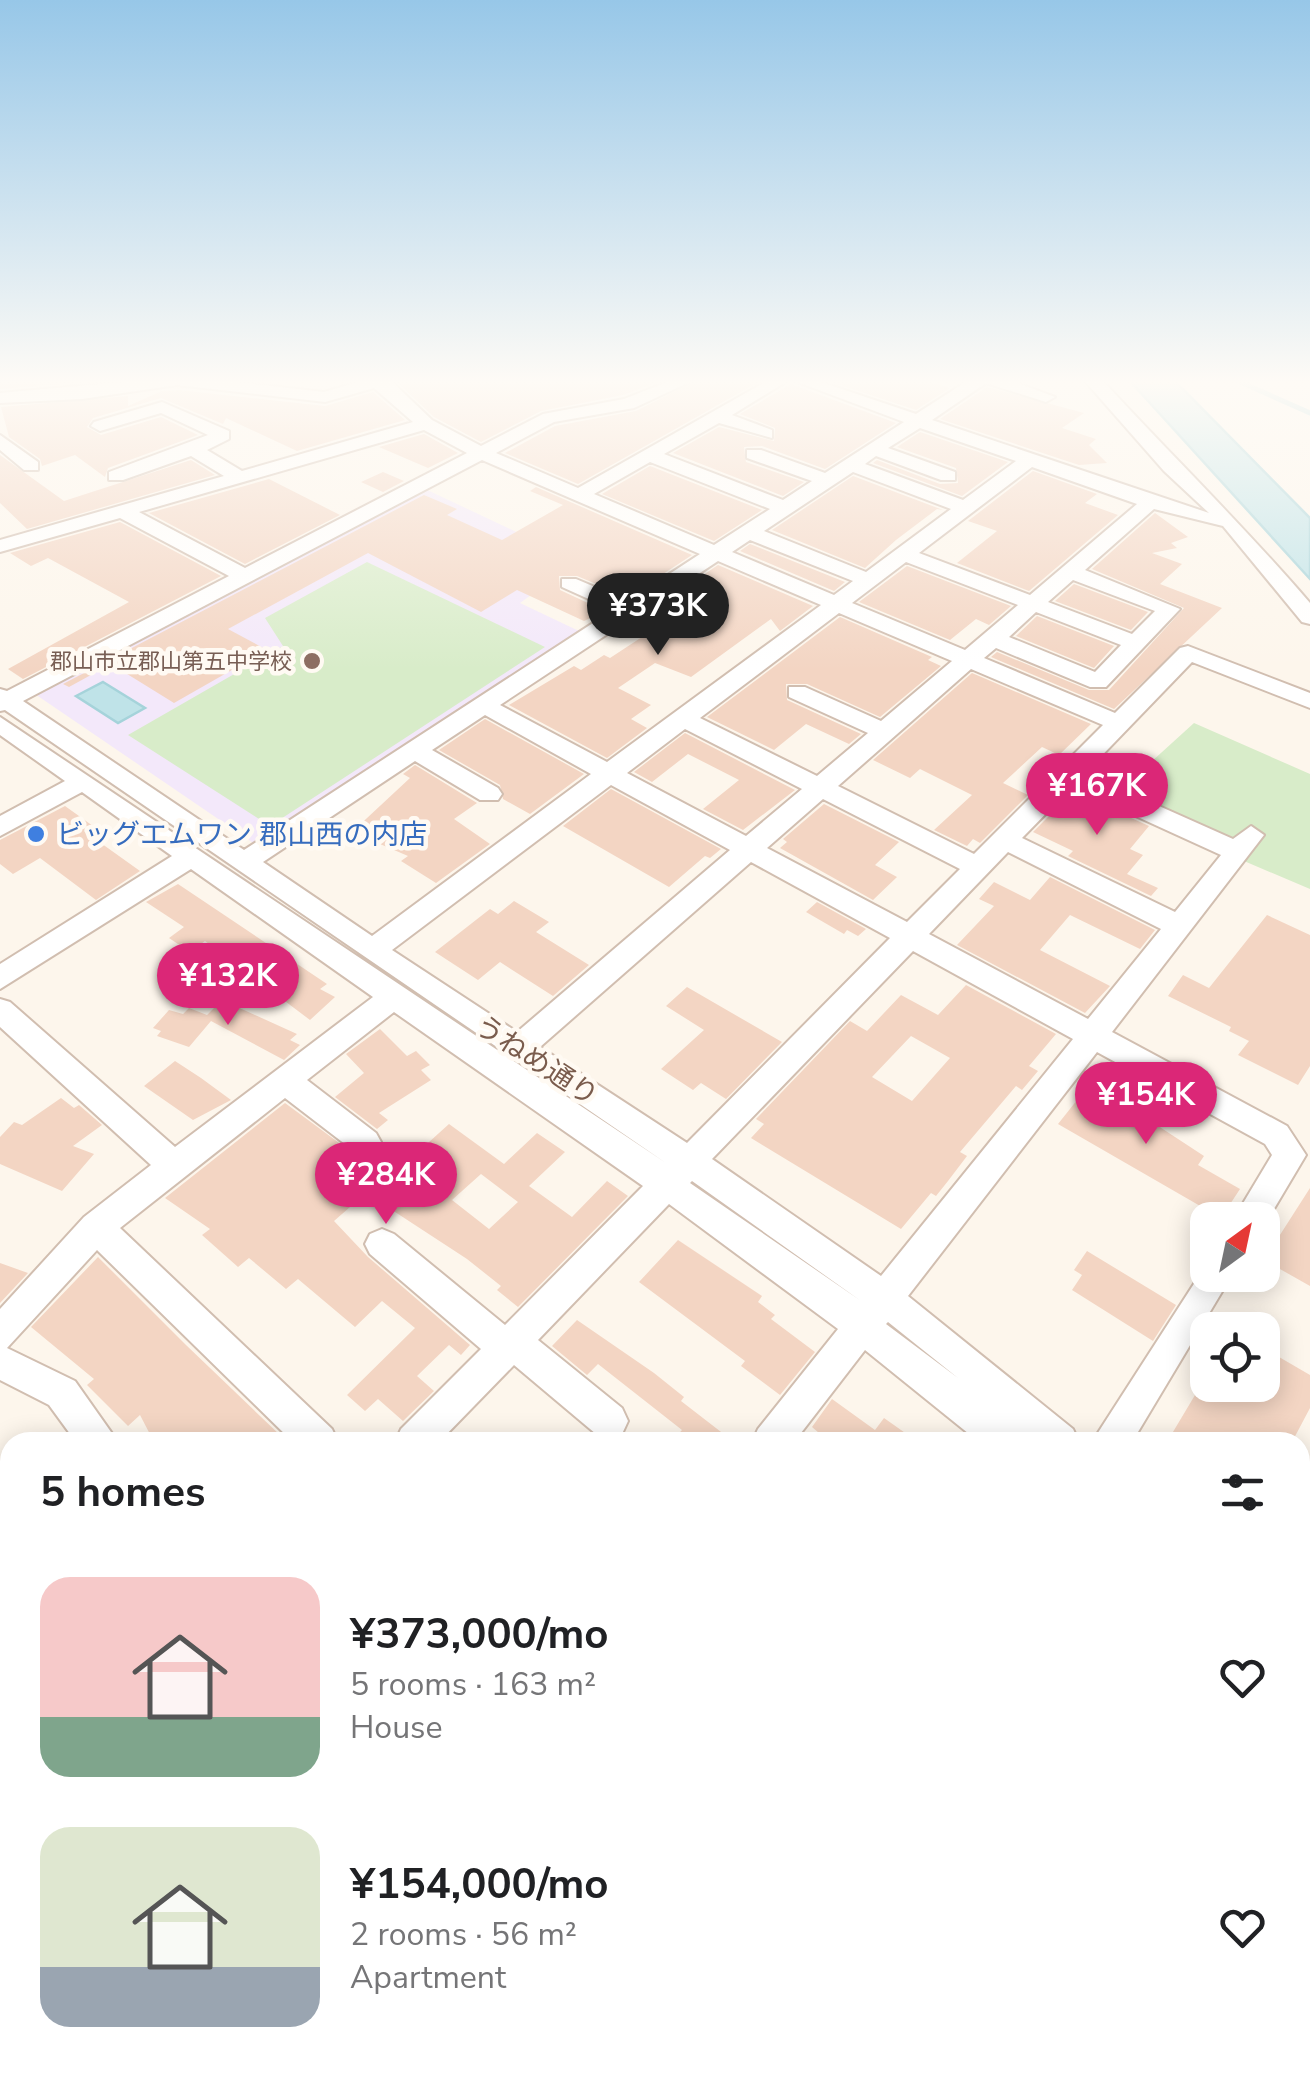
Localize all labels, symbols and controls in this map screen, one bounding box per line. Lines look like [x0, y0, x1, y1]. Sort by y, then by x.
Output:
pin: ¥373K [588, 573, 728, 658]
text: ¥373K [609, 584, 707, 627]
place label: 郡山市立郡山第五中学校 [50, 647, 292, 677]
marker: 郡山市立郡山第五中学校 [301, 650, 323, 672]
pin: ¥167K [1027, 753, 1167, 838]
text: ¥167K [1048, 764, 1146, 807]
place label: ビッグエムワン 郡山西の内店 [56, 816, 427, 854]
marker: ビッグエムワン 郡山西の内店 [25, 823, 47, 845]
pin: ¥132K [158, 943, 298, 1028]
text: ¥132K [179, 954, 277, 997]
street label: うねめ通り [467, 1007, 606, 1115]
pin: ¥154K [1076, 1062, 1216, 1147]
text: ¥154K [1097, 1073, 1195, 1116]
pin: ¥284K [316, 1142, 456, 1227]
text: ¥284K [337, 1153, 435, 1196]
north arrow [1190, 1202, 1280, 1292]
map controls [1190, 1202, 1280, 1402]
button: locate [1190, 1312, 1280, 1402]
text: 5 homes [40, 1464, 205, 1521]
icon: filters [1215, 1465, 1270, 1520]
text: ¥373,000/mo [350, 1606, 608, 1663]
icon: home [120, 1617, 240, 1737]
icon: heart [1215, 1650, 1270, 1705]
text: 5 rooms · 163 m² [350, 1663, 596, 1706]
text: House [350, 1706, 443, 1749]
text: ¥154,000/mo [350, 1856, 608, 1913]
icon: home [120, 1867, 240, 1987]
icon: heart [1215, 1900, 1270, 1955]
text: 2 rooms · 56 m² [350, 1913, 577, 1956]
text: Apartment [350, 1956, 506, 1999]

